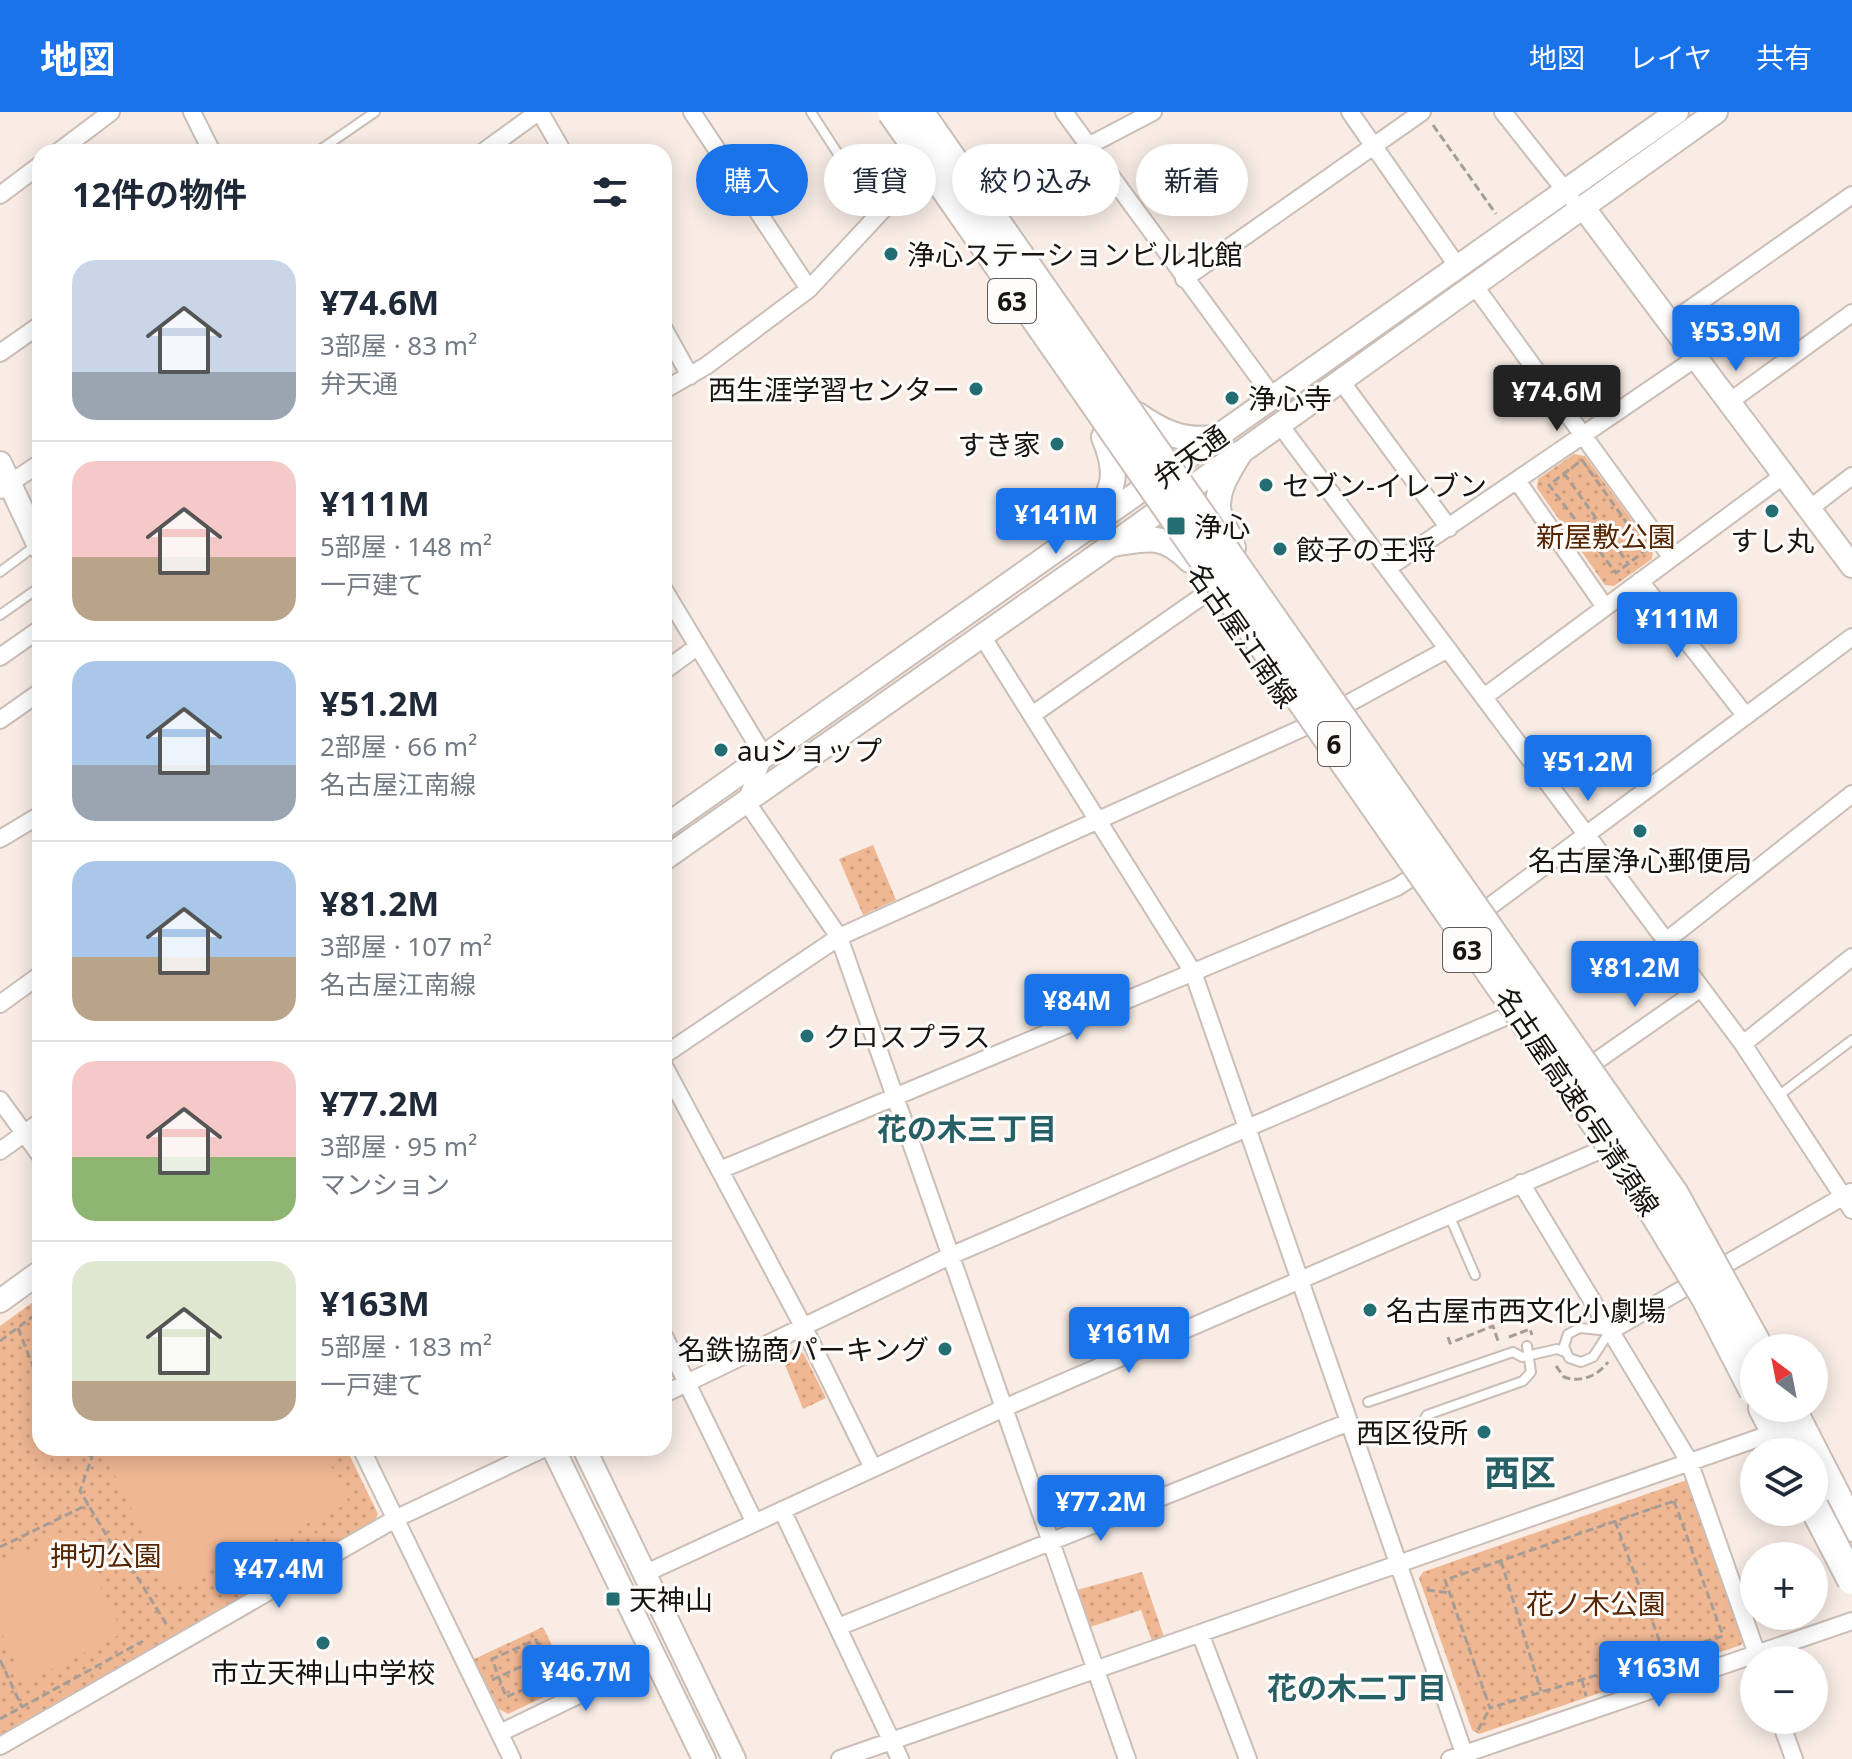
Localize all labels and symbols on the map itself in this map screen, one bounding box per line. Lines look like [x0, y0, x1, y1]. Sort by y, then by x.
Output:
place label: 浄心ステーションビル北館 [907, 235, 1242, 273]
marker: 浄心ステーションビル北館 [882, 245, 900, 263]
road number: 63 [988, 279, 1036, 323]
pin: ¥53.9M [1671, 305, 1801, 373]
pin: ¥74.6M [1492, 365, 1622, 433]
place label: 西生涯学習センター [708, 370, 960, 408]
place label: 浄心寺 [1248, 379, 1332, 417]
marker: 西生涯学習センター [967, 380, 985, 398]
marker: 浄心寺 [1223, 389, 1241, 407]
street label: 弁天通 [1145, 416, 1235, 496]
place label: すき家 [957, 425, 1041, 463]
marker: すき家 [1048, 435, 1066, 453]
place label: セブン-イレブン [1282, 466, 1487, 504]
marker: セブン-イレブン [1257, 476, 1275, 494]
pin: ¥141M [1000, 488, 1112, 556]
marker: すし丸 [1763, 502, 1781, 520]
place label: 浄心 [1194, 507, 1250, 545]
marker: 浄心 [1165, 515, 1187, 537]
park label: 新屋敷公園 [1536, 517, 1676, 555]
place label: すし丸 [1730, 521, 1814, 559]
place label: 餃子の王将 [1296, 530, 1436, 568]
marker: 餃子の王将 [1271, 540, 1289, 558]
street label: 名古屋江南線 [1179, 555, 1307, 715]
pin: ¥111M [1621, 592, 1733, 660]
road number: 6 [1318, 722, 1350, 766]
place label: auショップ [737, 731, 882, 769]
pin: ¥51.2M [1523, 735, 1653, 803]
marker: auショップ [712, 741, 730, 759]
marker: 名古屋浄心郵便局 [1631, 822, 1649, 840]
place label: 名古屋浄心郵便局 [1528, 841, 1752, 879]
road number: 63 [1443, 928, 1491, 972]
pin: ¥81.2M [1570, 941, 1700, 1009]
pin: ¥84M [1030, 974, 1124, 1042]
street label: 名古屋高速6号清須線 [1487, 979, 1669, 1223]
place label: クロスプラス [823, 1017, 990, 1055]
marker: クロスプラス [798, 1027, 816, 1045]
district label: 花の木三丁目 [877, 1108, 1057, 1149]
place label: 名古屋市西文化小劇場 [1386, 1291, 1666, 1329]
marker: 名古屋市西文化小劇場 [1361, 1301, 1379, 1319]
pin: ¥161M [1073, 1307, 1185, 1375]
place label: 名鉄協商パーキング [678, 1330, 929, 1368]
north arrow [1740, 1334, 1828, 1422]
marker: 名鉄協商パーキング [936, 1340, 954, 1358]
place label: 西区役所 [1356, 1413, 1468, 1451]
marker: 西区役所 [1475, 1423, 1493, 1441]
district label: 西区 [1484, 1448, 1556, 1497]
pin: ¥77.2M [1036, 1475, 1166, 1543]
park label: 押切公園 [50, 1536, 162, 1574]
pin: ¥47.4M [214, 1542, 344, 1610]
place label: 天神山 [629, 1580, 713, 1618]
park label: 花ノ木公園 [1526, 1584, 1666, 1622]
marker: 天神山 [604, 1590, 622, 1608]
marker: 市立天神山中学校 [314, 1634, 332, 1652]
pin: ¥163M [1603, 1641, 1715, 1709]
pin: ¥46.7M [521, 1645, 651, 1713]
place label: 市立天神山中学校 [211, 1653, 435, 1691]
district label: 花の木二丁目 [1267, 1667, 1447, 1708]

